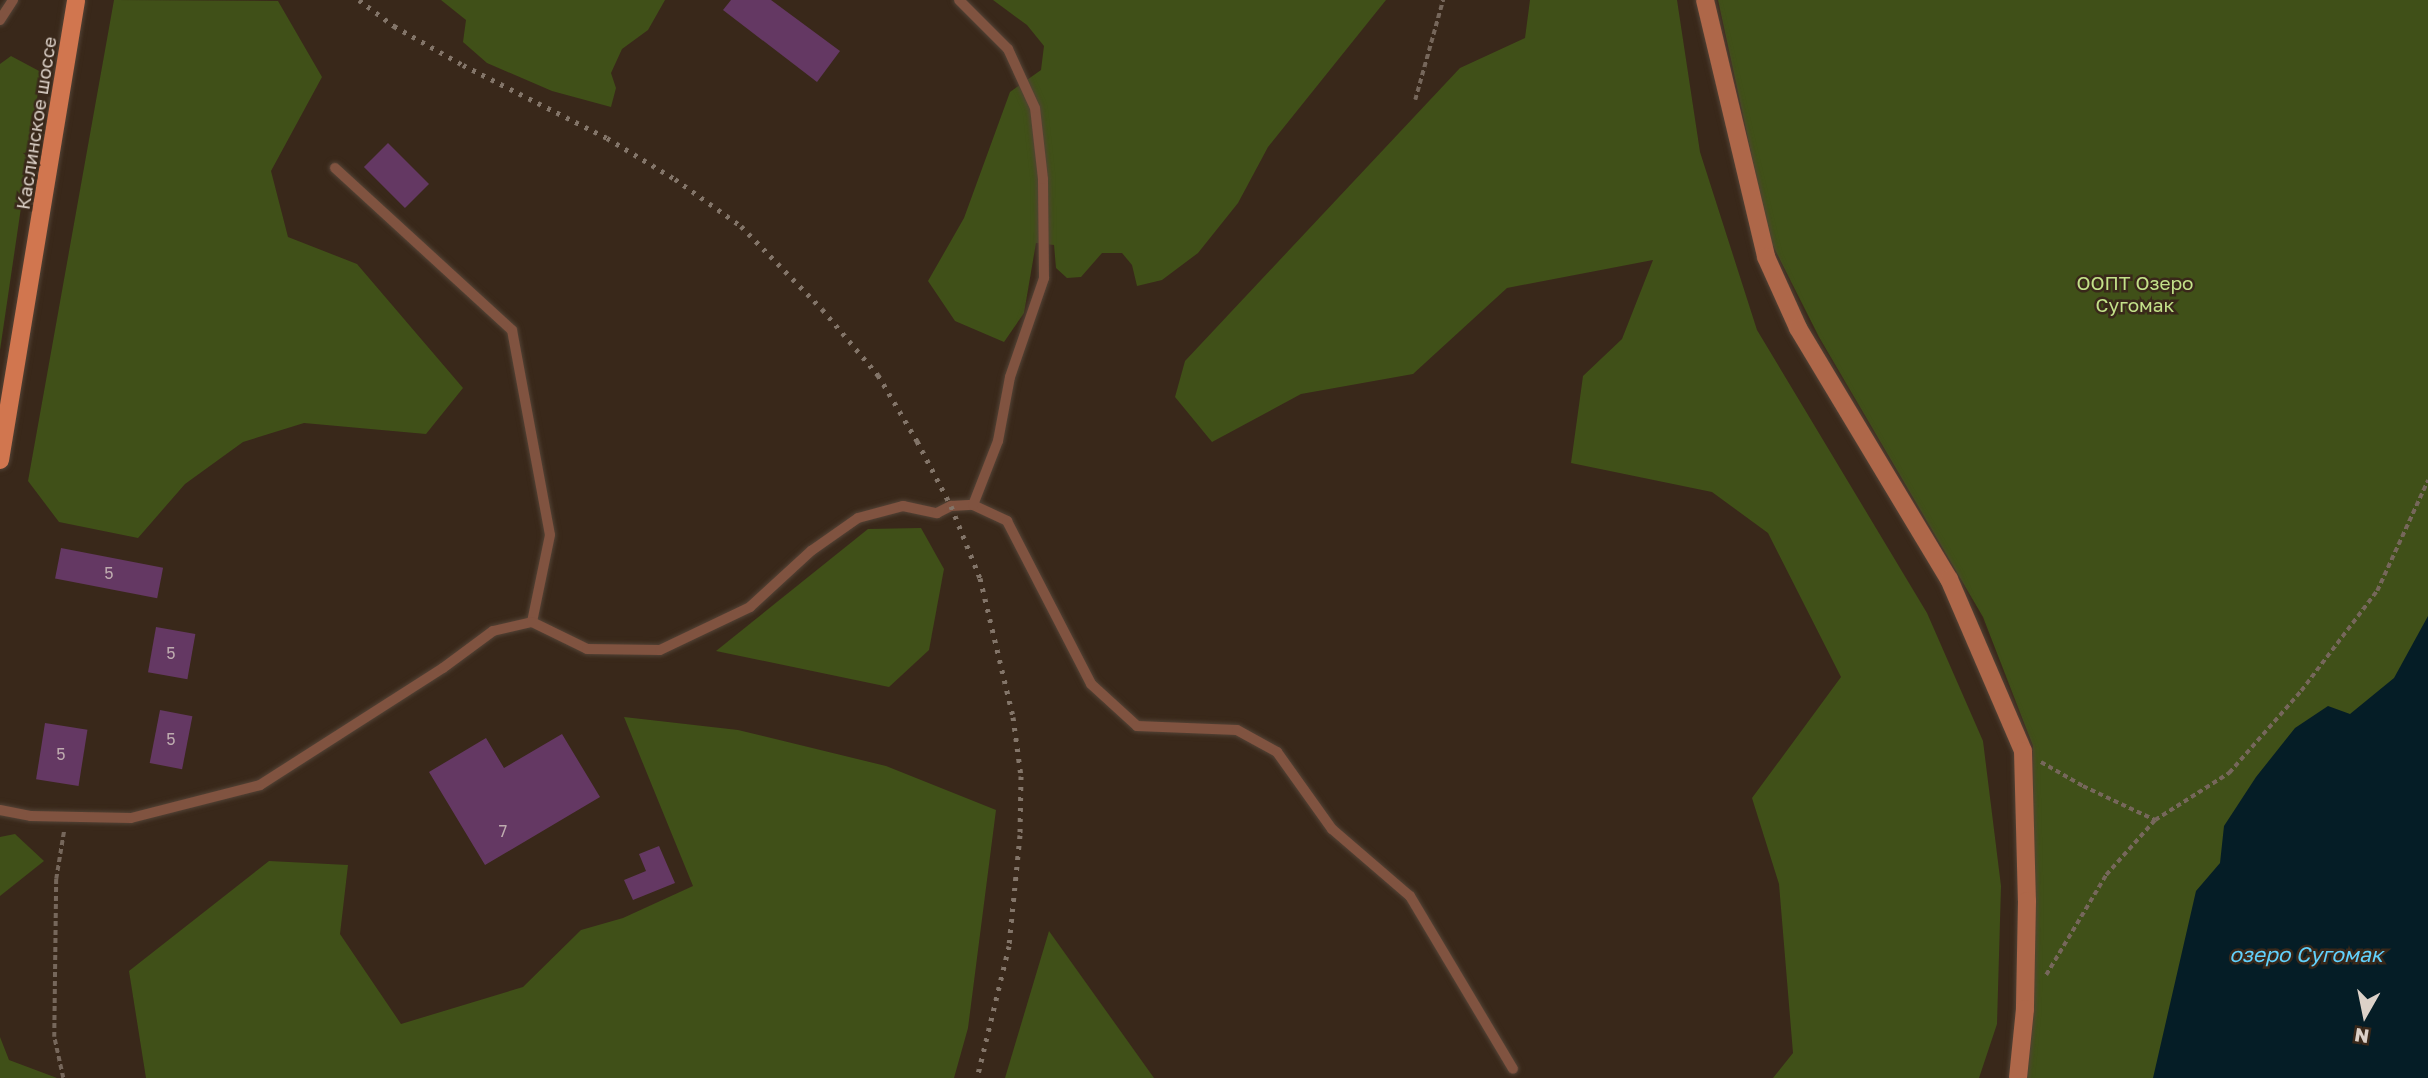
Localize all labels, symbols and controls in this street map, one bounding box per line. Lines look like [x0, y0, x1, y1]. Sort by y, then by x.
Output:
street label: Каслинское шоссе [11, 35, 61, 211]
park label: ООПТ Озеро Сугомак [2076, 272, 2194, 316]
house number: 5 [104, 563, 114, 583]
house number: 5 [166, 643, 176, 663]
house number: 5 [166, 729, 176, 749]
house number: 5 [56, 744, 66, 764]
house number: 7 [499, 821, 507, 841]
water label: озеро Сугомак [2229, 941, 2383, 967]
north arrow [2330, 980, 2400, 1050]
text: N [2353, 1024, 2371, 1049]

